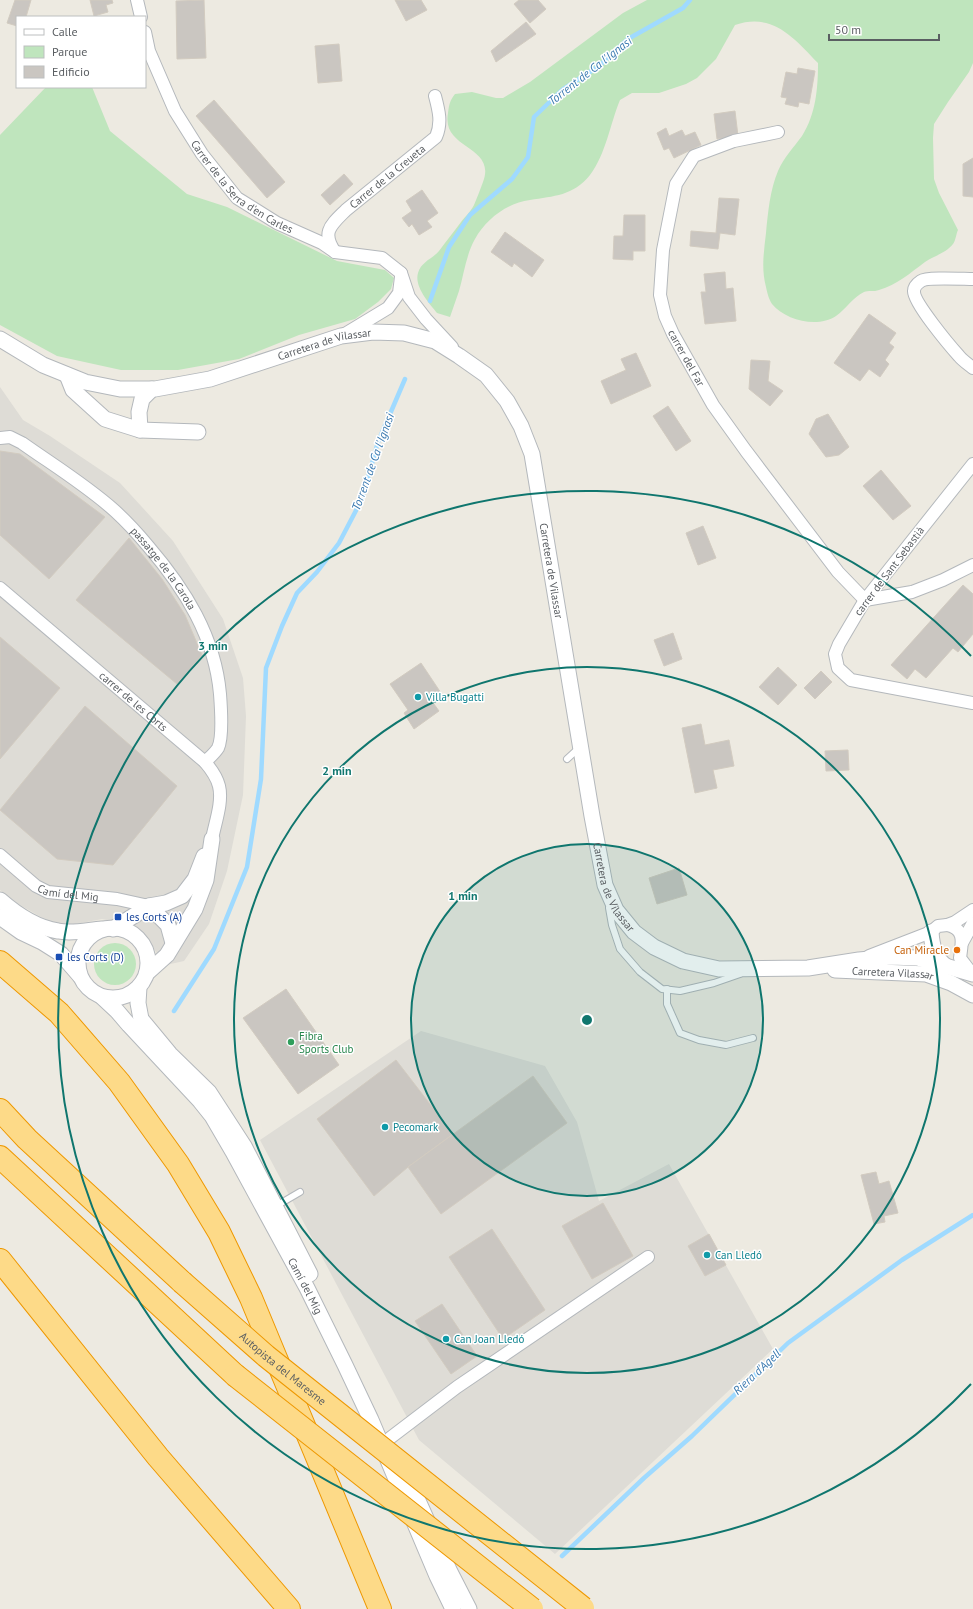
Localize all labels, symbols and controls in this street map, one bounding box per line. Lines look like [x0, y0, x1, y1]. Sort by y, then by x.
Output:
legend [16, 16, 146, 88]
scale bar [829, 16, 939, 42]
text: 50 m [835, 22, 861, 37]
text: Calle [52, 24, 78, 39]
water label: Torrent de Ca l'Ignasi [545, 33, 635, 108]
text: Parque [52, 44, 87, 59]
text: Edificio [52, 64, 90, 79]
street label: Carrer de la Serra d'en Carles [188, 137, 295, 236]
street label: Carrer de la Creueta [346, 142, 428, 211]
street label: Carretera de Vilassar [276, 325, 372, 363]
street label: carrer del Far [665, 328, 708, 389]
water label: Torrent de Ca l'Ignasi [348, 410, 397, 513]
street label: Carretera de Vilassar [537, 522, 566, 620]
street label: passatge de la Carola [128, 524, 199, 612]
street label: carrer de Sant Sebastià [851, 524, 927, 618]
text: 3 min [198, 638, 228, 653]
street label: carrer de les Corts [96, 668, 171, 734]
place label: Villa Bugatti [425, 690, 484, 704]
marker: Villa Bugatti [413, 692, 423, 702]
text: 2 min [322, 763, 352, 778]
street label: Carretera de Vilassar [590, 841, 638, 935]
street label: Camí del Mig [35, 881, 99, 904]
text: 1 min [448, 888, 478, 903]
place label: les Corts (A) [126, 910, 182, 924]
marker: les Corts (A) [113, 912, 123, 922]
place label: Can Miracle [894, 943, 949, 957]
marker: Can Miracle [952, 945, 962, 955]
place label: les Corts (D) [67, 950, 124, 964]
marker: les Corts (D) [54, 952, 64, 962]
street label: Carretera Vilassar [852, 964, 936, 983]
centre of rings [580, 1013, 594, 1027]
place label: Fibra Sports Club [299, 1029, 353, 1056]
marker: Fibra Sports Club [286, 1037, 296, 1047]
place label: Pecomark [393, 1120, 439, 1134]
marker: Pecomark [380, 1122, 390, 1132]
place label: Can Lledó [715, 1248, 762, 1262]
marker: Can Lledó [702, 1250, 712, 1260]
street label: Camí del Mig [285, 1255, 326, 1316]
street label: Autopista del Maresme [237, 1329, 329, 1408]
place label: Can Joan Lledó [454, 1332, 524, 1346]
marker: Can Joan Lledó [441, 1334, 451, 1344]
water label: Riera d'Agell [730, 1345, 784, 1398]

